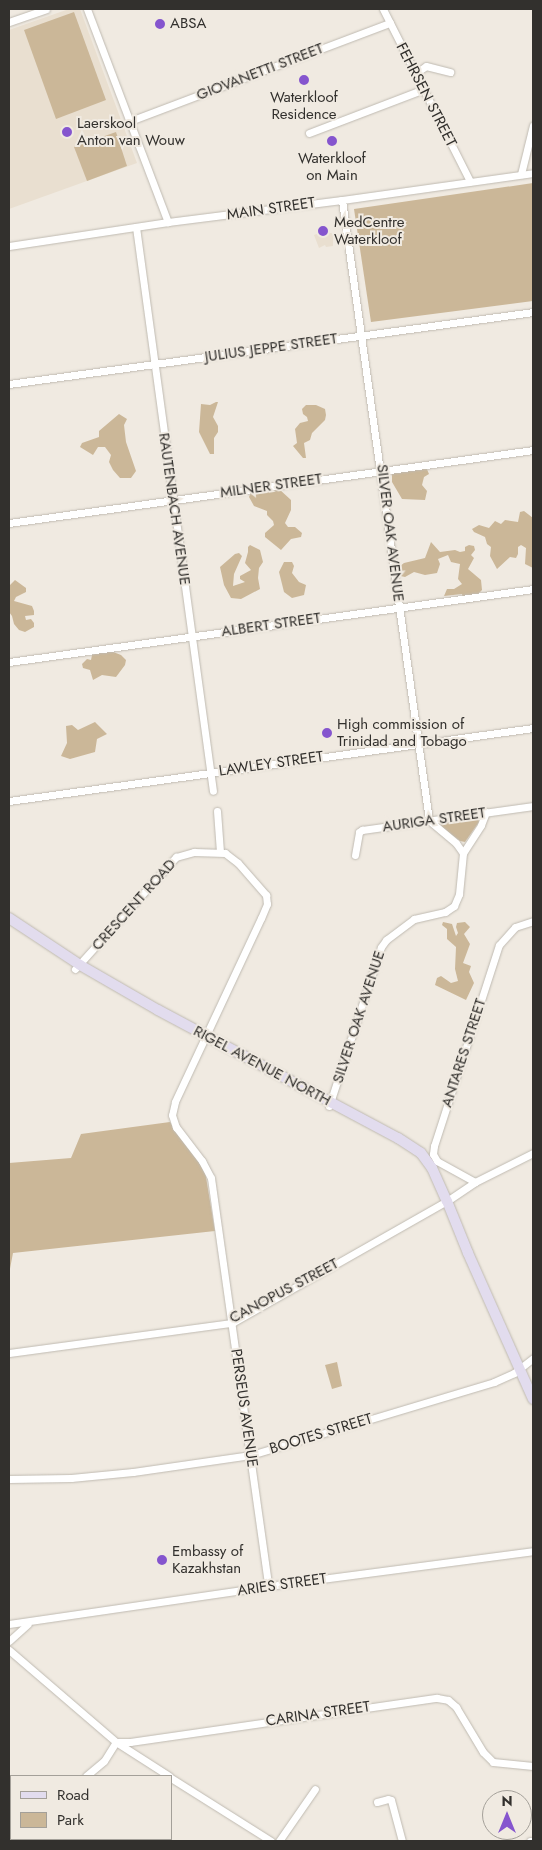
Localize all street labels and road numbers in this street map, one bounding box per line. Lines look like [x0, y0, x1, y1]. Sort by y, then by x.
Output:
street label: GIOVANETTI STREET [194, 39, 326, 105]
street label: FEHRSEN STREET [392, 40, 460, 150]
street label: MAIN STREET [226, 194, 316, 224]
street label: JULIUS JEPPE STREET [204, 330, 338, 366]
street label: RAUTENBACH AVENUE [154, 432, 194, 586]
street label: SILVER OAK AVENUE [373, 463, 407, 603]
street label: MILNER STREET [219, 470, 323, 502]
street label: ALBERT STREET [220, 609, 322, 641]
street label: LAWLEY STREET [218, 748, 324, 780]
street label: AURIGA STREET [381, 804, 487, 836]
street label: CRESCENT ROAD [88, 856, 180, 954]
street label: SILVER OAK AVENUE [329, 948, 389, 1086]
street label: ANTARES STREET [438, 996, 490, 1110]
street label: RIGEL AVENUE NORTH [190, 1022, 334, 1110]
street label: CANOPUS STREET [226, 1255, 342, 1327]
street label: PERSEUS AVENUE [227, 1348, 261, 1468]
street label: BOOTES STREET [267, 1410, 375, 1458]
street label: ARIES STREET [236, 1570, 328, 1600]
street label: CARINA STREET [265, 1698, 371, 1730]

